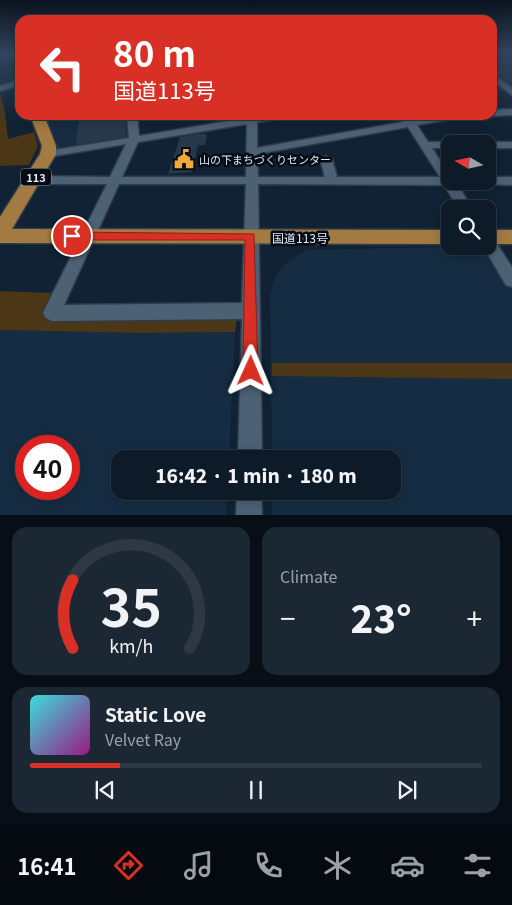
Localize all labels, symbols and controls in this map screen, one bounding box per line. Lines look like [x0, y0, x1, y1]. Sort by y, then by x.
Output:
text: 80 m [113, 26, 196, 77]
icon: left [30, 35, 95, 100]
text: 国道113号 [113, 73, 216, 105]
north arrow [441, 135, 496, 190]
map controls [441, 135, 496, 255]
public building icon: 山の下まちづくりセンター [173, 148, 195, 170]
place label: 山の下まちづくりセンター [199, 151, 331, 167]
road number: 113 [21, 168, 51, 186]
button: search [441, 200, 496, 255]
pin [51, 215, 93, 257]
icon: arrive [58, 222, 86, 250]
street label: 国道113号 [272, 229, 328, 246]
position arrow [224, 344, 276, 396]
speed limit sign: 40 [15, 435, 80, 500]
text: 16:42 · 1 min · 180 m [155, 461, 357, 488]
text: Climate [280, 564, 337, 588]
text: 35 [100, 567, 162, 642]
text: 23° [350, 589, 412, 644]
text: − [280, 597, 296, 637]
text: + [466, 597, 482, 637]
text: km/h [109, 632, 153, 658]
text: Static Love [105, 700, 206, 727]
text: Velvet Ray [105, 727, 181, 751]
icon: previous [91, 776, 119, 804]
icon: pause [242, 776, 270, 804]
icon: next [393, 776, 421, 804]
icon: directions [111, 848, 146, 883]
icon: music [181, 848, 216, 883]
icon: phone [251, 848, 286, 883]
icon: climate [320, 848, 355, 883]
icon: car [390, 848, 425, 883]
icon: filters [460, 848, 495, 883]
text: 16:41 [17, 849, 76, 881]

